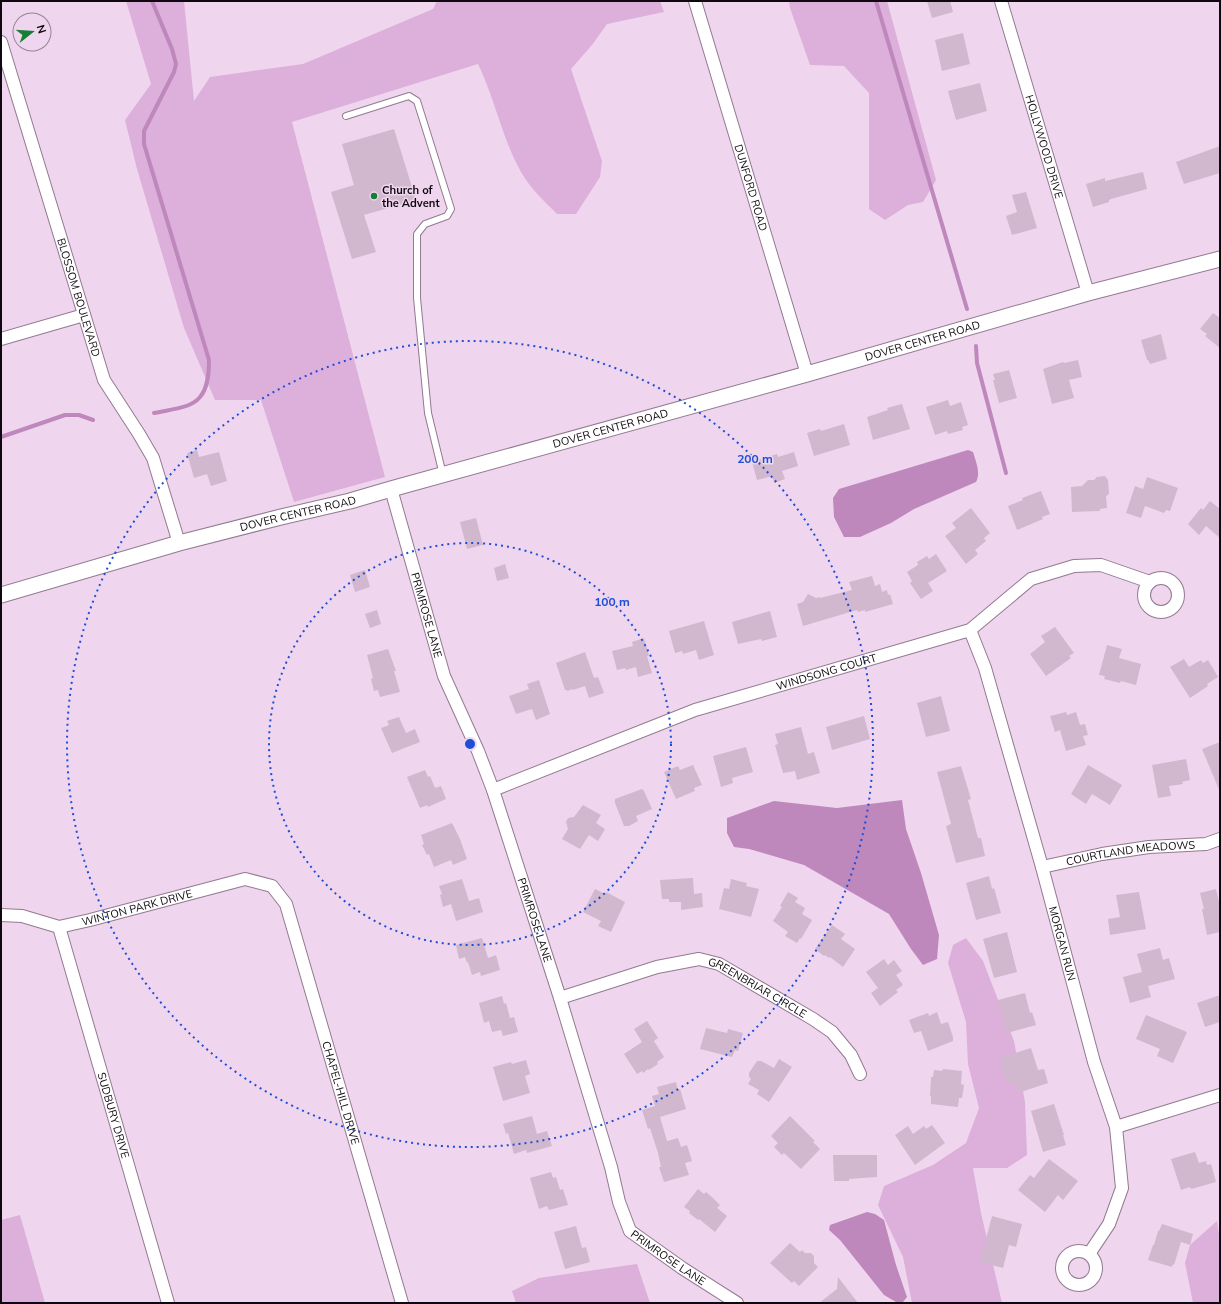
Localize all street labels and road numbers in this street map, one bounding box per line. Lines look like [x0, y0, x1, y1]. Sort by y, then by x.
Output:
street label: HOLLYWOOD DRIVE [1022, 93, 1066, 200]
street label: DUNFORD ROAD [731, 143, 771, 233]
street label: BLOSSOM BOULEVARD [54, 236, 104, 359]
street label: DOVER CENTER ROAD [863, 317, 982, 364]
street label: DOVER CENTER ROAD [551, 406, 670, 451]
street label: DOVER CENTER ROAD [238, 493, 358, 534]
street label: PRIMROSE LANE [408, 571, 445, 659]
street label: WINDSONG COURT [774, 650, 878, 693]
street label: COURTLAND MEADOWS [1065, 838, 1196, 869]
street label: PRIMROSE LANE [515, 876, 555, 964]
street label: WINTON PARK DRIVE [80, 886, 194, 929]
street label: MORGAN RUN [1046, 905, 1079, 982]
street label: GREENBRIAR CIRCLE [707, 955, 809, 1021]
street label: CHAPEL-HILL DRIVE [319, 1039, 363, 1146]
street label: SUDBURY DRIVE [95, 1071, 133, 1160]
street label: PRIMROSE LANE [628, 1227, 708, 1288]

